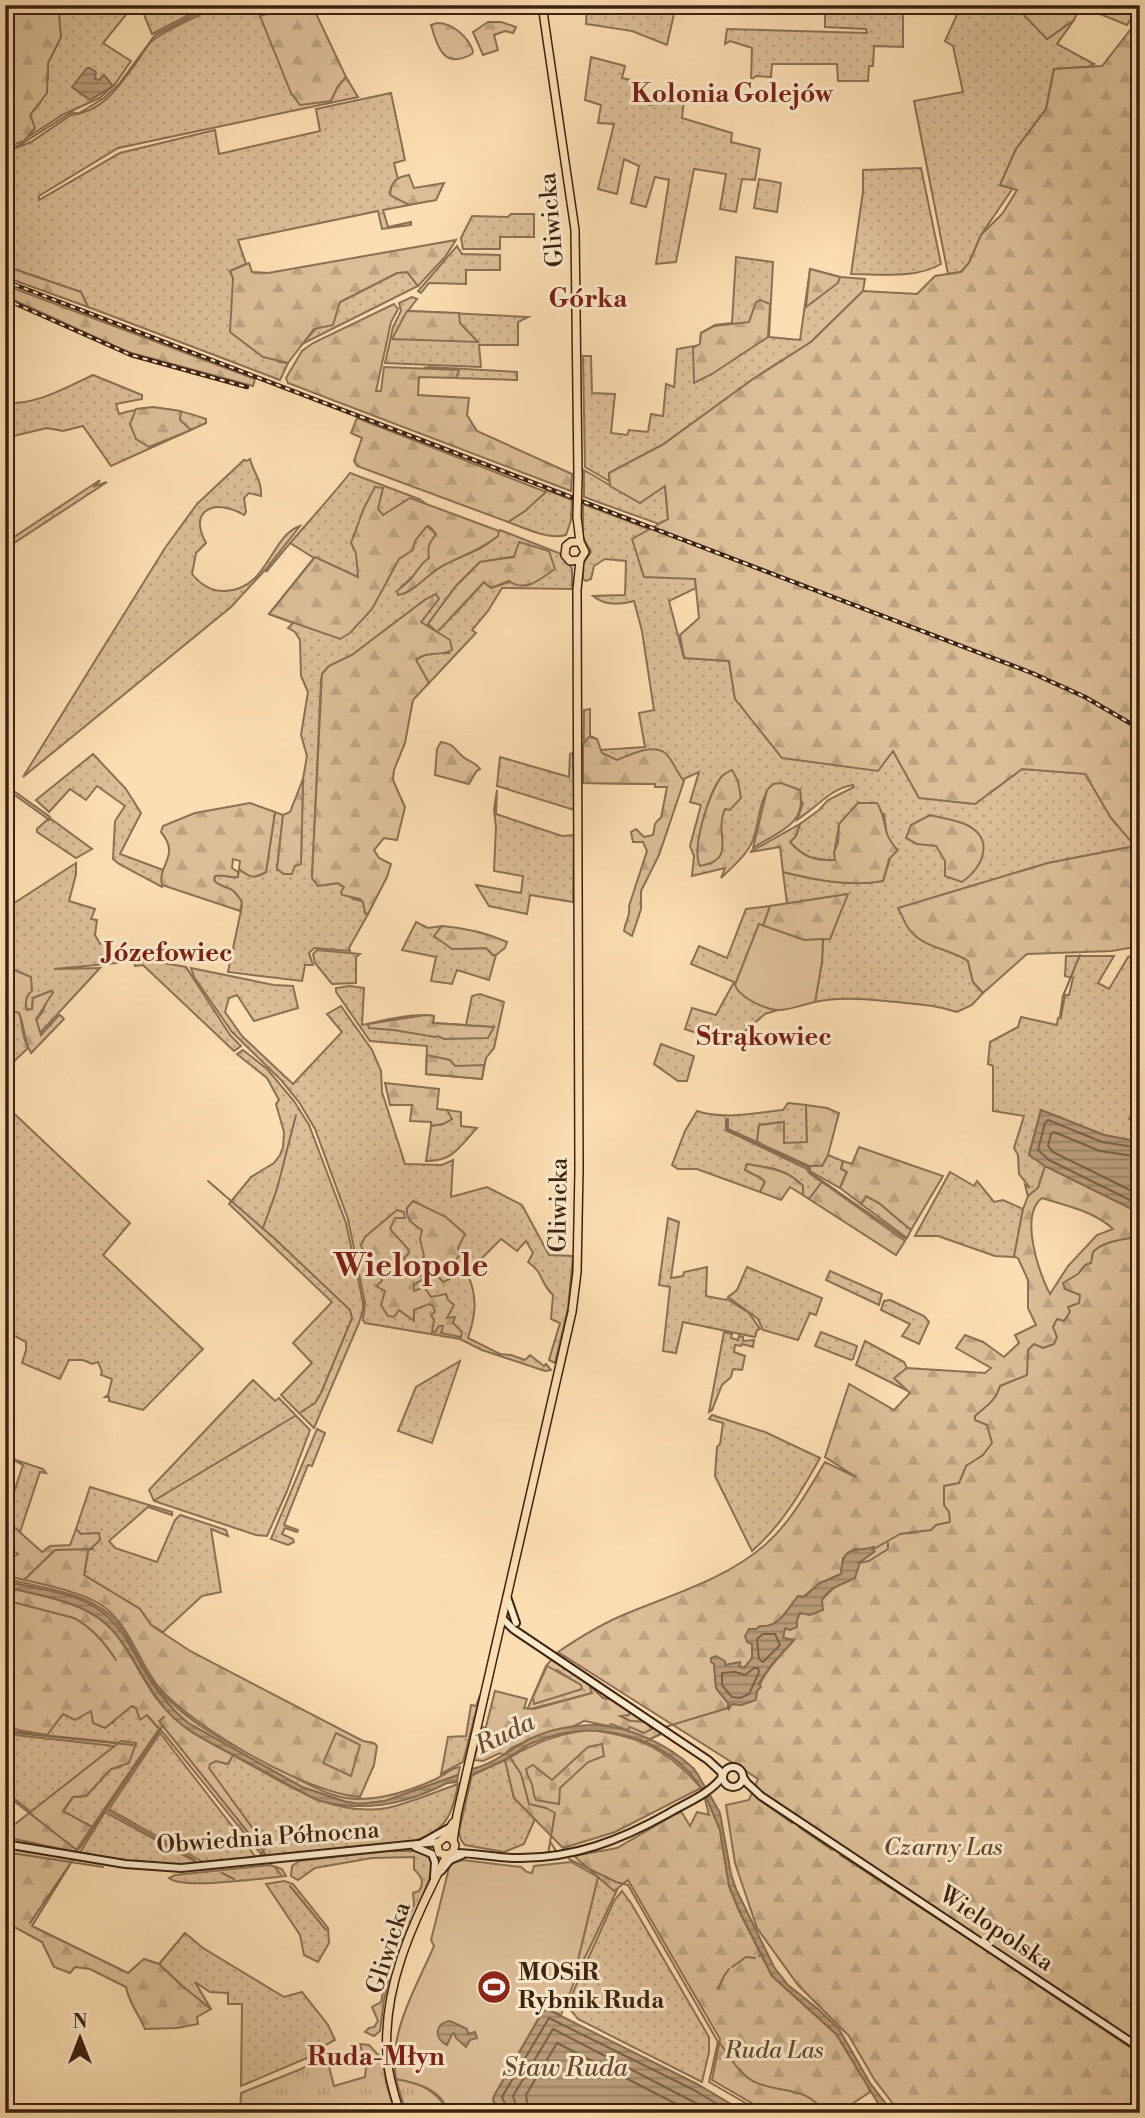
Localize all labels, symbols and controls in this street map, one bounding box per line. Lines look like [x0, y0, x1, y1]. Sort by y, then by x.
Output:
district label: Kolonia Golejów [631, 78, 834, 110]
street label: Gliwicka [533, 171, 571, 268]
district label: Górka [549, 283, 628, 315]
district label: Józefowiec [100, 937, 233, 969]
district label: Strąkowiec [696, 1021, 832, 1053]
street label: Gliwicka [543, 1157, 575, 1253]
district label: Wielopole [333, 1246, 488, 1286]
water label: Ruda [469, 1706, 541, 1762]
street label: Obwiednia Północna [155, 1815, 381, 1861]
park label: Czarny Las [883, 1833, 1003, 1863]
street label: Wielopolska [932, 1879, 1060, 1979]
street label: Gliwicka [360, 1898, 418, 1998]
place label: MOSiR Rybnik Ruda [518, 1958, 665, 2016]
sports icon: MOSiR Rybnik Ruda [475, 1968, 513, 2006]
north arrow [46, 2002, 116, 2072]
text: N [72, 2010, 88, 2034]
park label: Ruda Las [723, 2036, 824, 2066]
district label: Ruda-Młyn [307, 2041, 445, 2073]
water label: Staw Ruda [502, 2052, 628, 2084]

